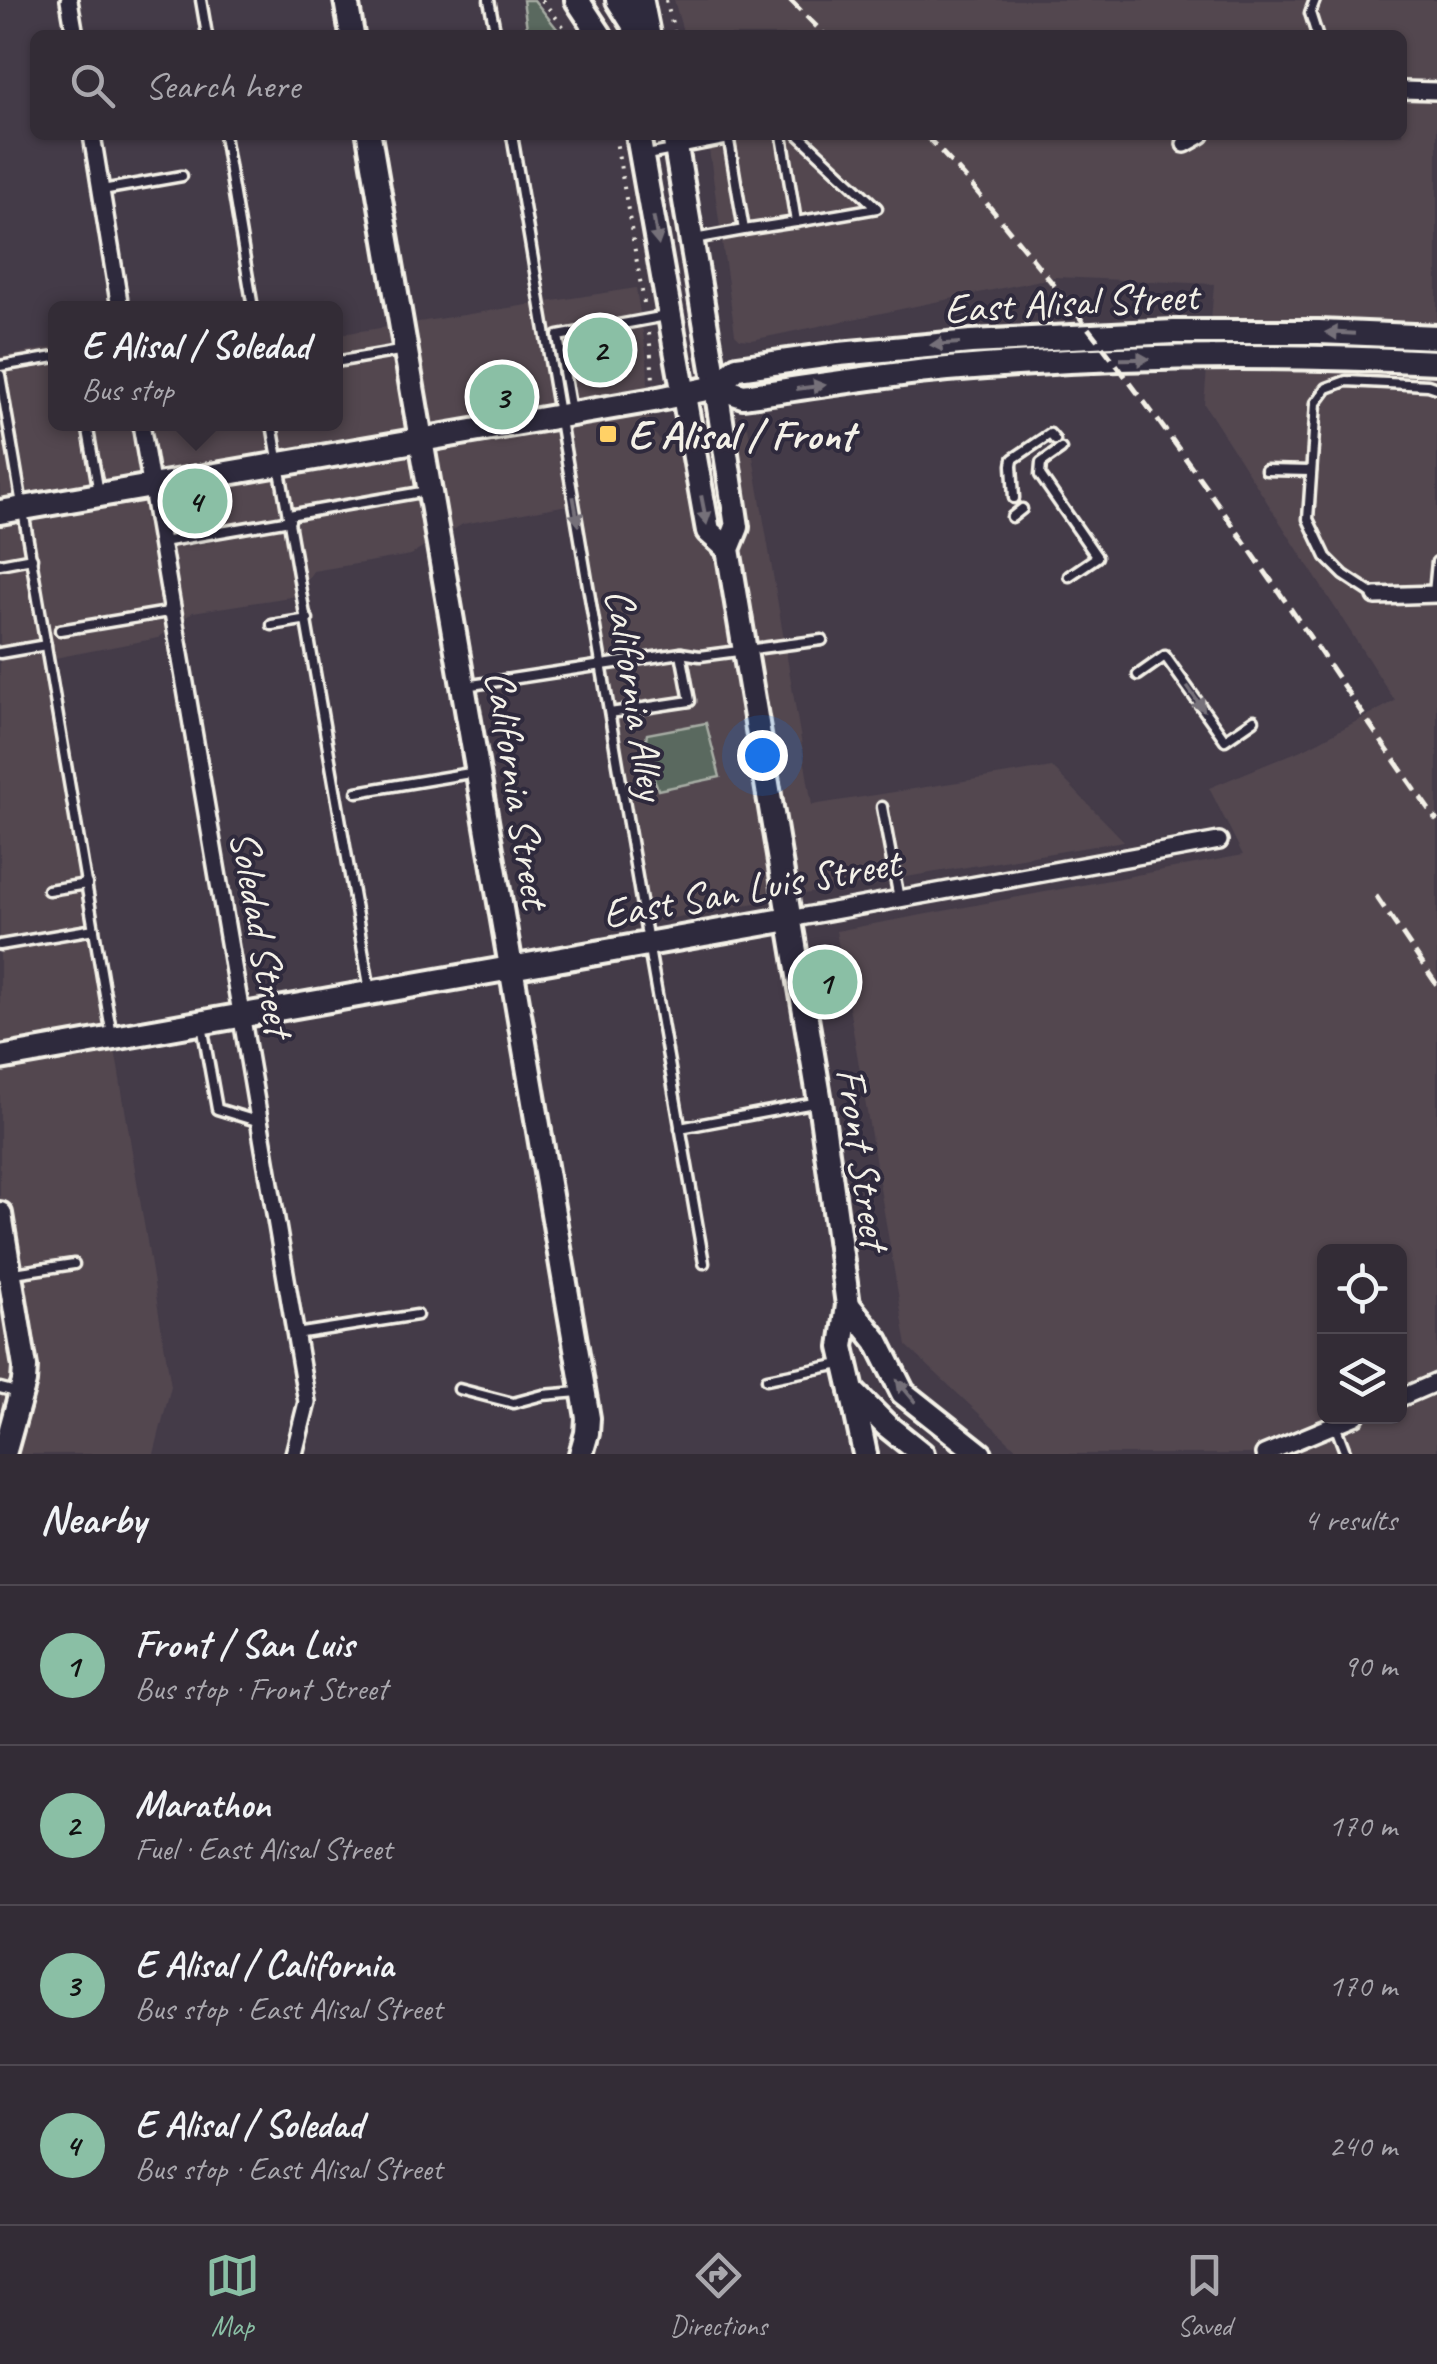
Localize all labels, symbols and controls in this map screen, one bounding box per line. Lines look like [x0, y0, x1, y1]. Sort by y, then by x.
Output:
search box [30, 30, 1407, 140]
icon: search [65, 58, 120, 113]
text: Search here [145, 62, 300, 109]
one-way arrow [649, 216, 664, 247]
street label: East Alisal Street [943, 269, 1204, 336]
popup [48, 301, 343, 431]
pin: 2 [568, 312, 632, 388]
text: E Alisal / Soledad [82, 322, 309, 369]
one-way arrow [1323, 325, 1355, 341]
one-way arrow [928, 336, 960, 352]
one-way arrow [1119, 350, 1151, 366]
pin: 3 [470, 360, 534, 434]
text: Bus stop [82, 369, 174, 410]
one-way arrow [796, 378, 828, 394]
place label: E Alisal / Front [628, 409, 860, 462]
marker: E Alisal / Front [597, 423, 619, 445]
pin: 4 [162, 464, 228, 538]
one-way arrow [696, 494, 712, 525]
one-way arrow [569, 495, 584, 527]
street label: California Alley [593, 585, 679, 807]
street label: California Street [473, 667, 563, 916]
one-way arrow [1186, 686, 1205, 713]
your location [737, 730, 788, 781]
street label: Soledad Street [217, 827, 307, 1045]
street label: East San Luis Street [599, 836, 908, 941]
pin: 1 [792, 944, 858, 1020]
street label: Front Street [824, 1064, 902, 1257]
map controls [1317, 1244, 1407, 1424]
button: locate [1317, 1244, 1407, 1334]
button: layers [1317, 1334, 1407, 1424]
one-way arrow [896, 1378, 917, 1403]
text: Nearby [40, 1493, 146, 1546]
text: 4 results [1303, 1499, 1397, 1540]
text: Front / San Luis [135, 1621, 354, 1668]
text: 1 [65, 1645, 80, 1686]
text: 90 m [1343, 1645, 1397, 1686]
text: Bus stop · Front Street [135, 1668, 387, 1709]
text: Marathon [135, 1781, 270, 1828]
text: 2 [65, 1805, 80, 1846]
text: 170 m [1328, 1805, 1397, 1846]
text: Fuel · East Alisal Street [135, 1828, 392, 1869]
text: E Alisal / California [135, 1941, 393, 1988]
text: 3 [65, 1965, 80, 2006]
text: 170 m [1328, 1965, 1397, 2006]
text: Bus stop · East Alisal Street [135, 1988, 442, 2029]
text: E Alisal / Soledad [135, 2101, 363, 2148]
text: 4 [65, 2125, 80, 2166]
text: 240 m [1328, 2125, 1397, 2166]
text: Bus stop · East Alisal Street [135, 2148, 442, 2189]
tab: Map [205, 2248, 260, 2343]
tab: Directions [670, 2248, 767, 2343]
tab: Saved [1177, 2248, 1232, 2343]

